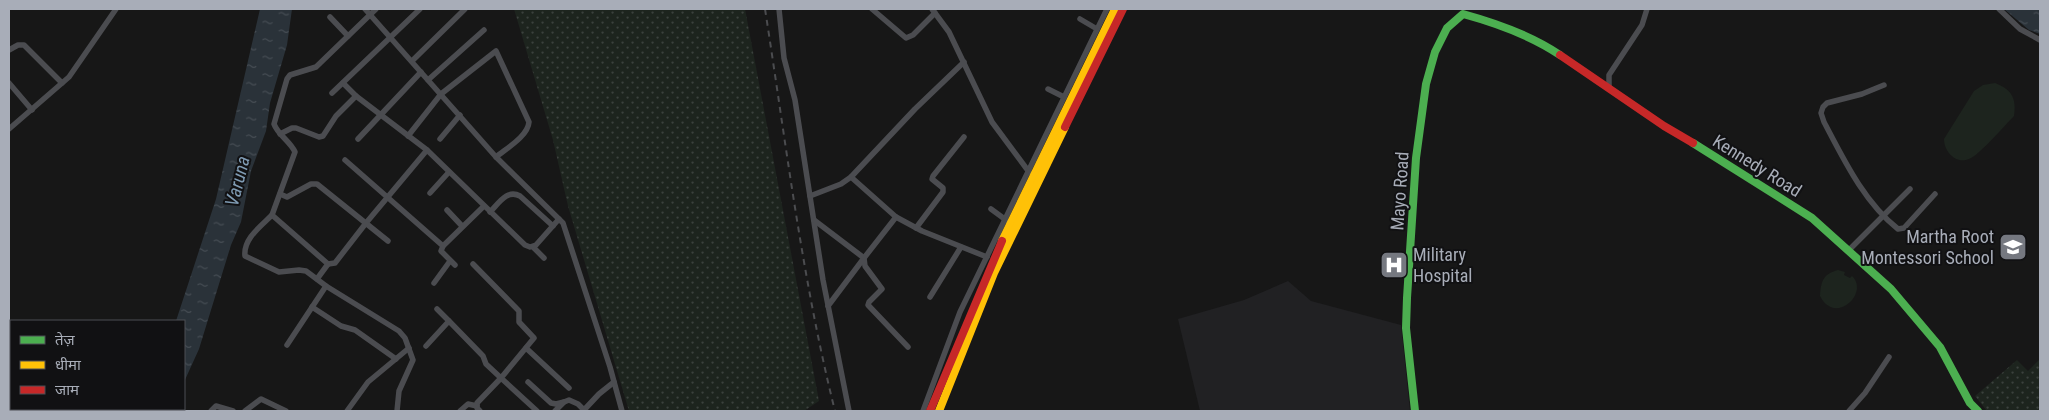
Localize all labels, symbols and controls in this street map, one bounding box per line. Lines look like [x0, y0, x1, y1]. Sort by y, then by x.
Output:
street label: Kennedy Road [1709, 130, 1805, 201]
street label: Mayo Road [1386, 151, 1413, 231]
water label: Varuna [220, 154, 255, 209]
place label: Martha Root Montessori School [1861, 226, 1994, 268]
school or university icon: Martha Root Montessori School [1998, 232, 2028, 262]
place label: Military Hospital [1413, 244, 1473, 286]
hospital icon: Military Hospital [1379, 250, 1409, 280]
legend [10, 320, 185, 410]
text: तेज़ [55, 331, 76, 349]
text: धीमा [55, 356, 82, 374]
text: जाम [55, 381, 80, 399]

